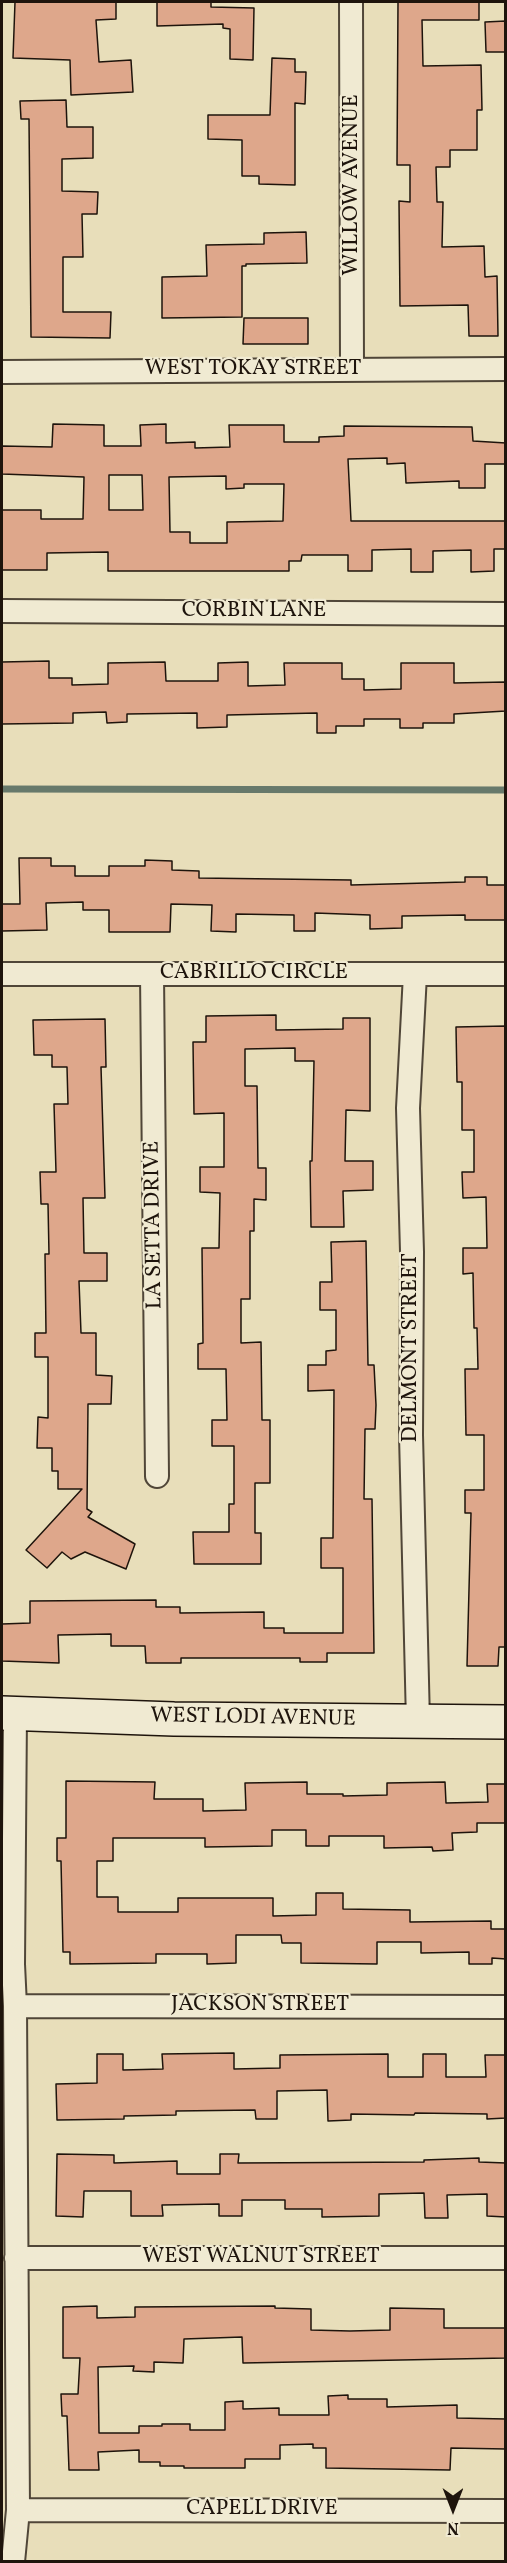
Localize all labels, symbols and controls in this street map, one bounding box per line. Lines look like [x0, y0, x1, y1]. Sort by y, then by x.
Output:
street label: WILLOW AVENUE [340, 94, 366, 276]
street label: WEST TOKAY STREET [145, 357, 361, 383]
street label: CORBIN LANE [182, 599, 326, 625]
street label: CABRILLO CIRCLE [160, 961, 348, 987]
street label: LA SETTA DRIVE [140, 1141, 170, 1309]
street label: DELMONT STREET [399, 1253, 425, 1443]
street label: WEST LODI AVENUE [150, 1704, 356, 1734]
street label: JACKSON STREET [171, 1993, 349, 2019]
street label: WEST WALNUT STREET [142, 2245, 380, 2271]
north arrow [423, 2479, 483, 2539]
street label: CAPELL DRIVE [186, 2497, 338, 2523]
text: N [447, 2516, 459, 2538]

